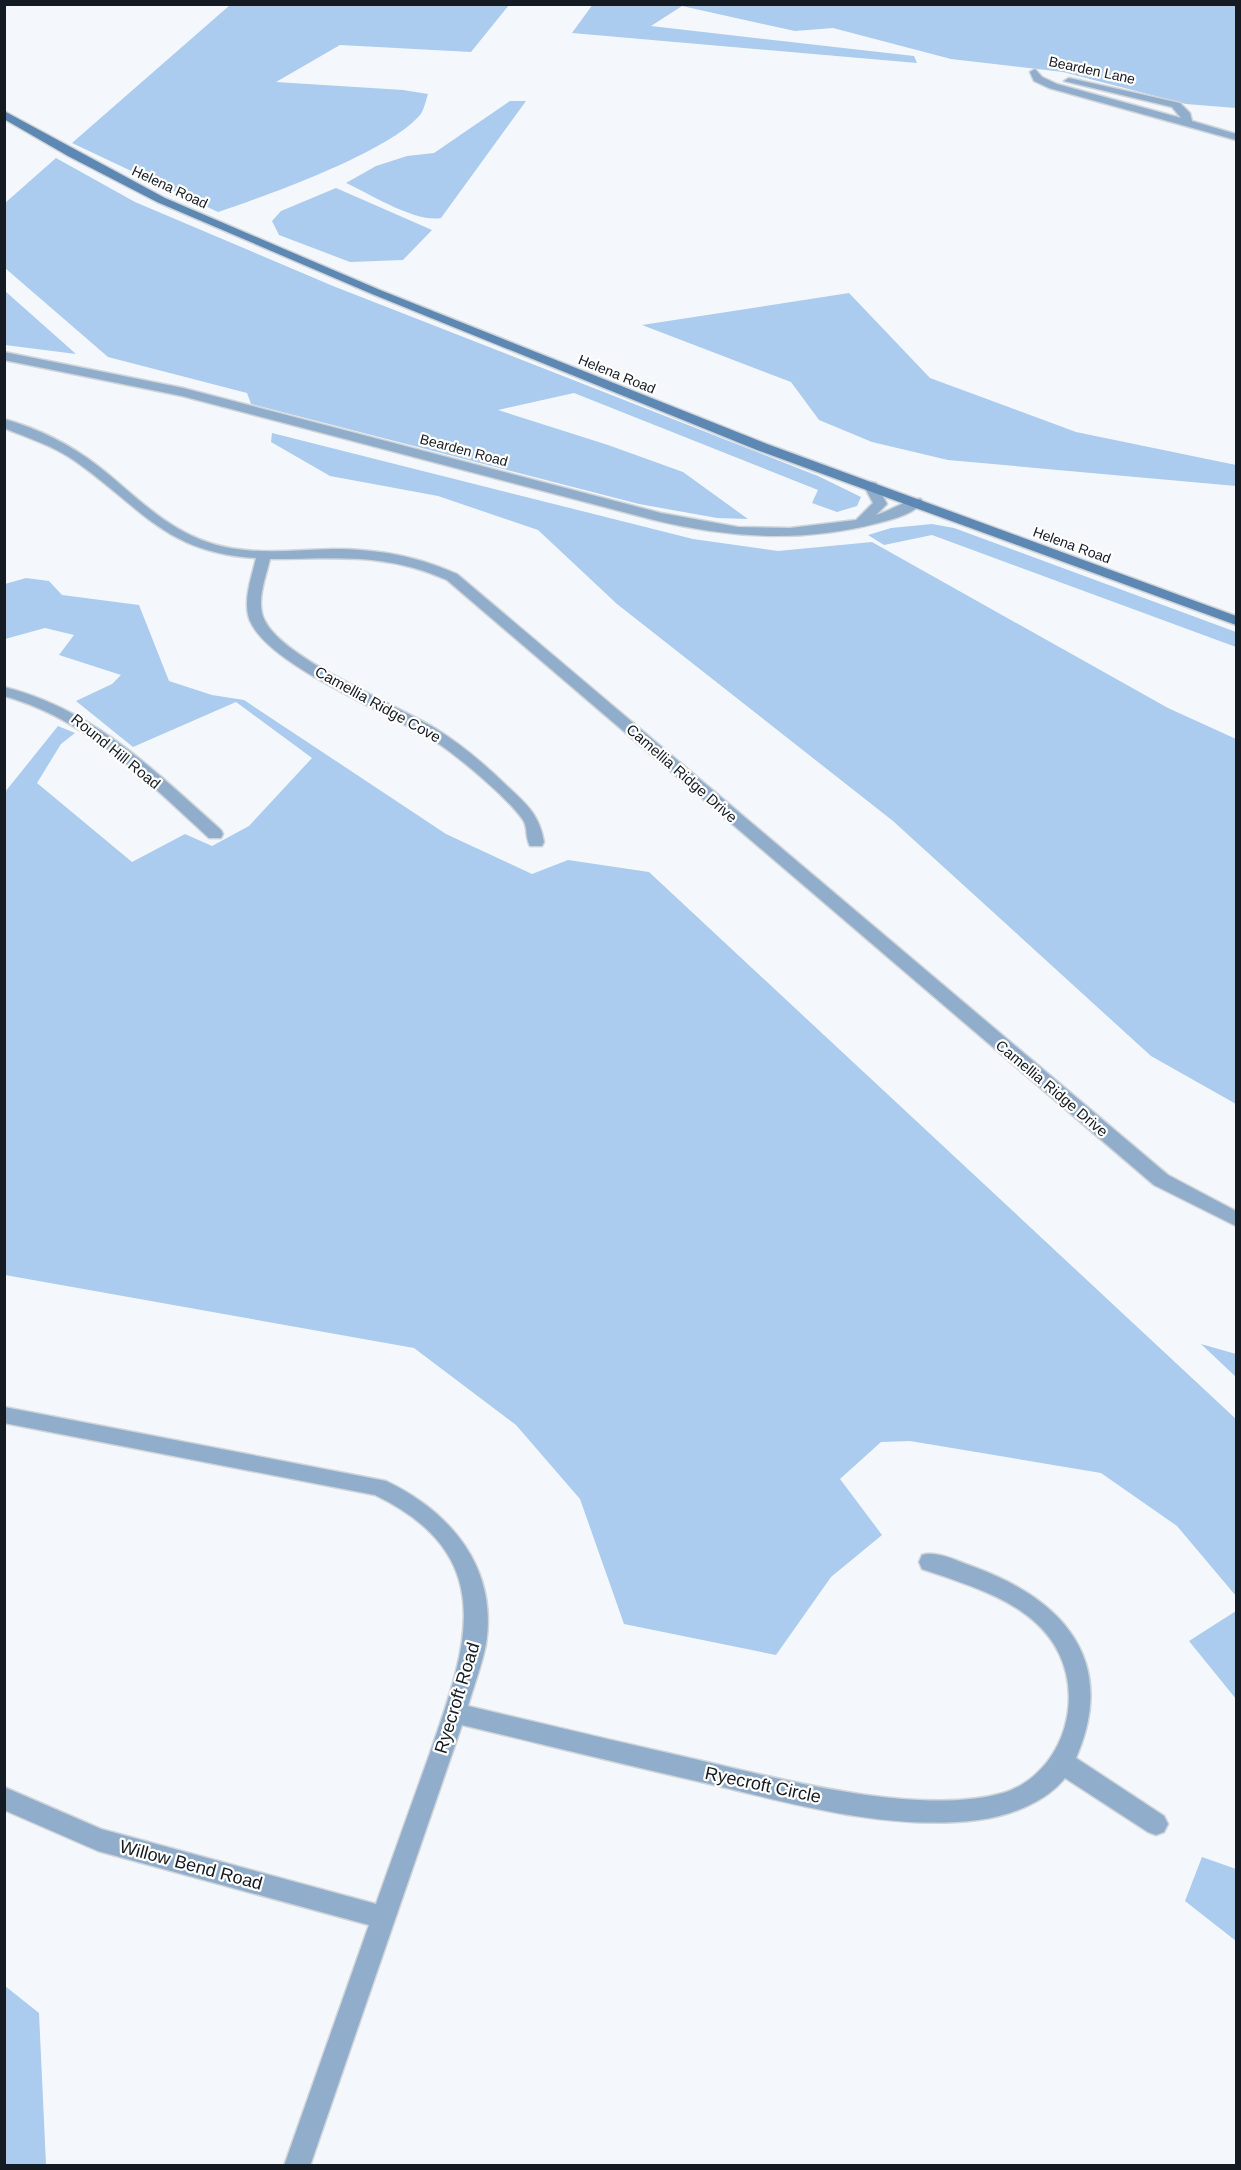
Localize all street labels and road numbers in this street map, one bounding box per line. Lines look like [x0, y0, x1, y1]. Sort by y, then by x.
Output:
street label: Bearden Lane [1047, 53, 1137, 87]
street label: Helena Road [130, 162, 210, 212]
street label: Helena Road [576, 351, 658, 397]
street label: Bearden Road [418, 431, 510, 469]
street label: Helena Road [1031, 524, 1113, 566]
street label: Camellia Ridge Cove [312, 662, 444, 746]
street label: Round Hill Road [68, 710, 164, 792]
street label: Camellia Ridge Drive [623, 720, 741, 826]
street label: Camellia Ridge Drive [993, 1036, 1111, 1140]
street label: Ryecroft Road [431, 1640, 483, 1756]
street label: Ryecroft Circle [703, 1763, 823, 1807]
street label: Willow Bend Road [117, 1836, 265, 1894]

